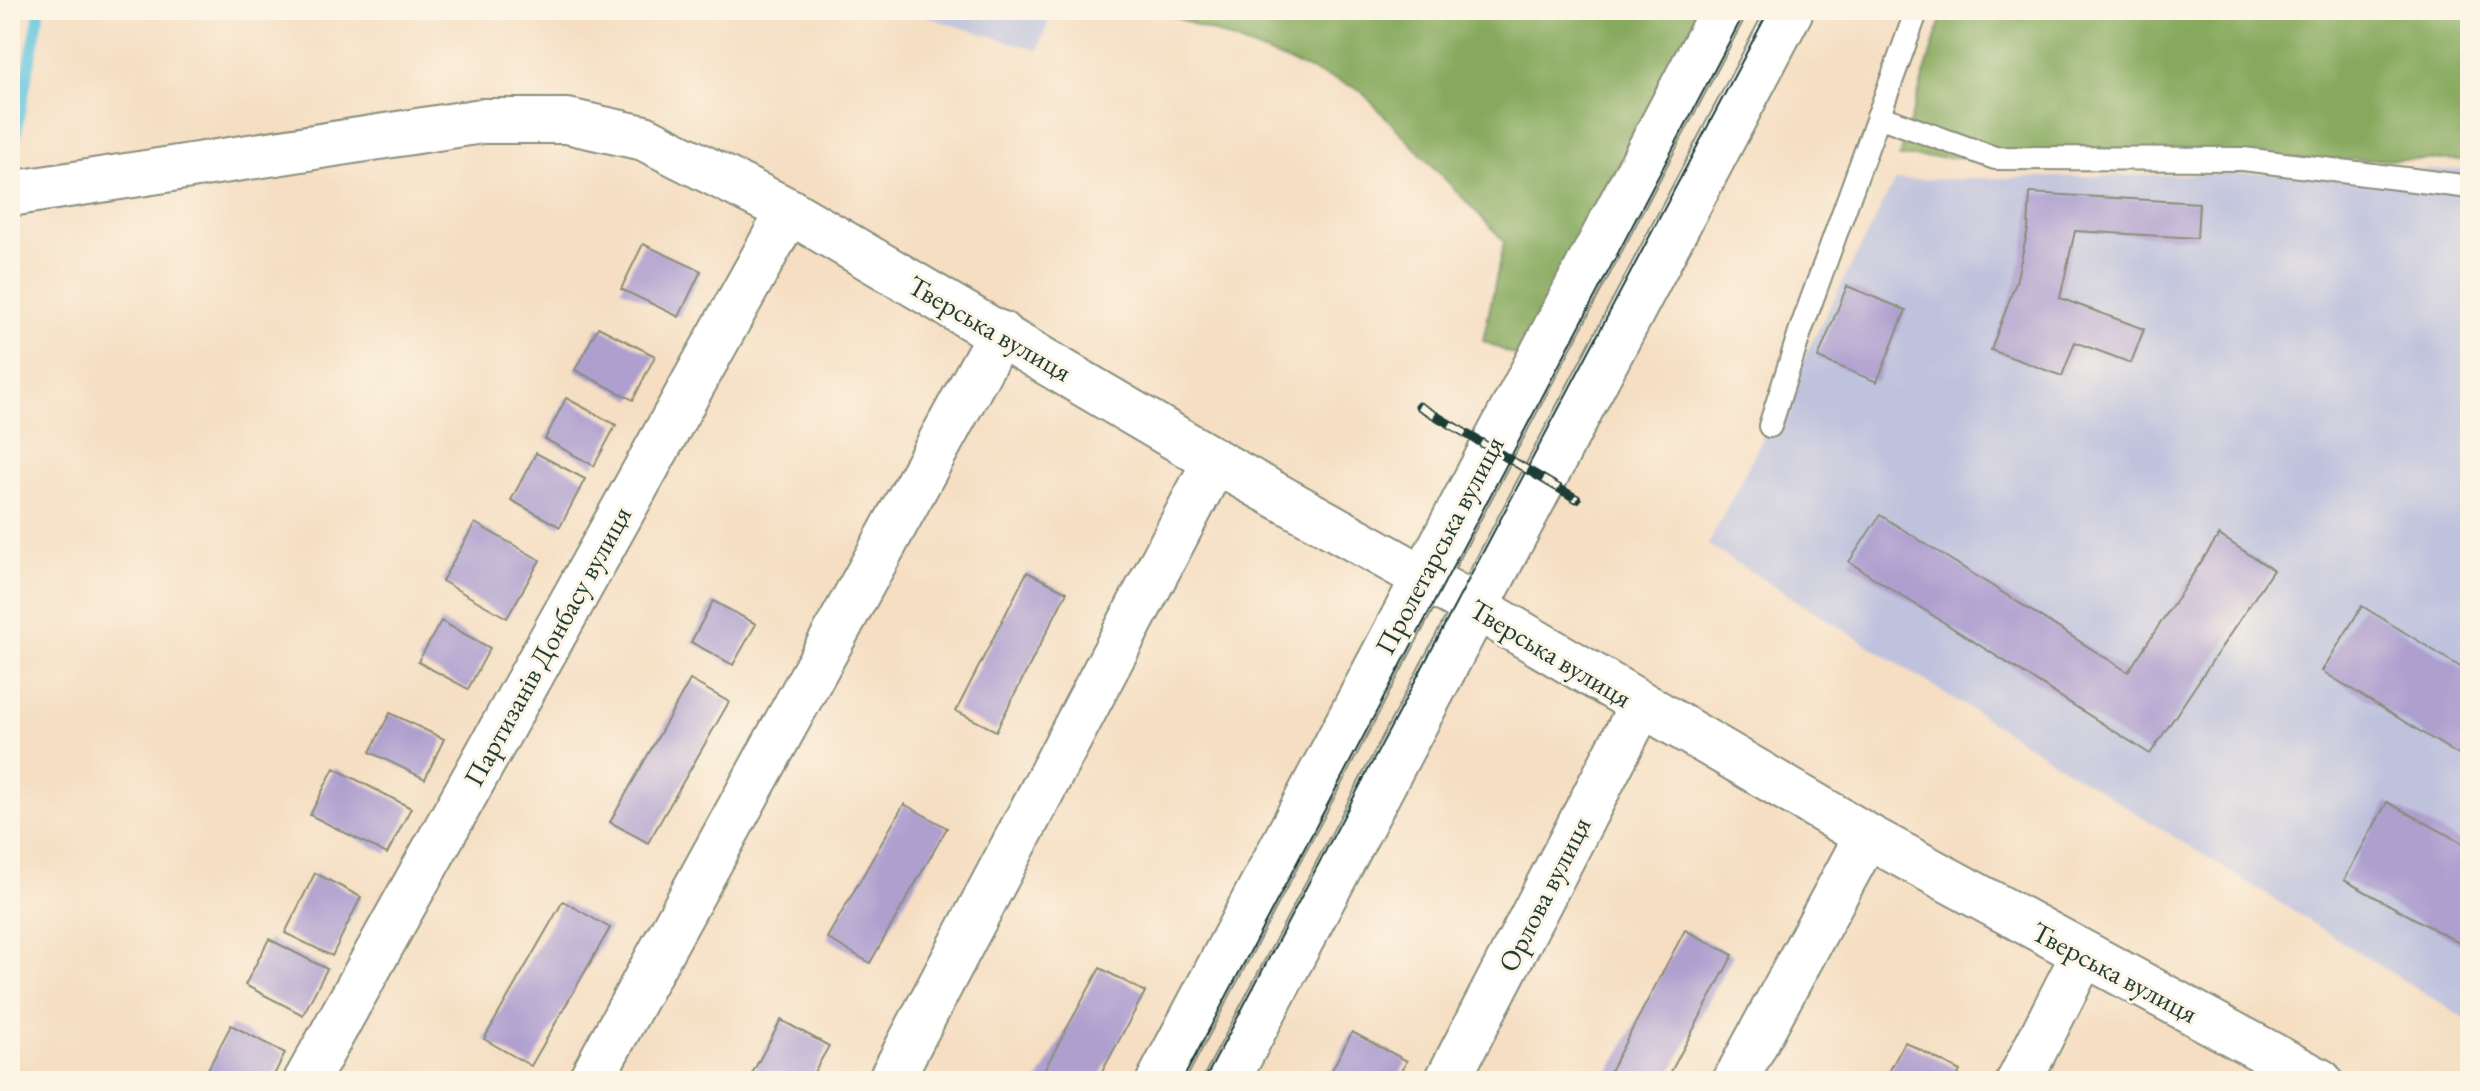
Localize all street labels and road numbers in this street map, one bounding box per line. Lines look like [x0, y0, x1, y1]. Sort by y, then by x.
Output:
street label: Тверська вулиця [902, 267, 1078, 389]
street label: Пролетарська вулиця [1366, 430, 1512, 660]
street label: Партизанів Донбасу вулиця [455, 500, 639, 792]
street label: Тверська вулиця [1463, 590, 1639, 716]
street label: Орлова вулиця [1490, 810, 1598, 978]
street label: Тверська вулиця [2026, 913, 2204, 1031]

